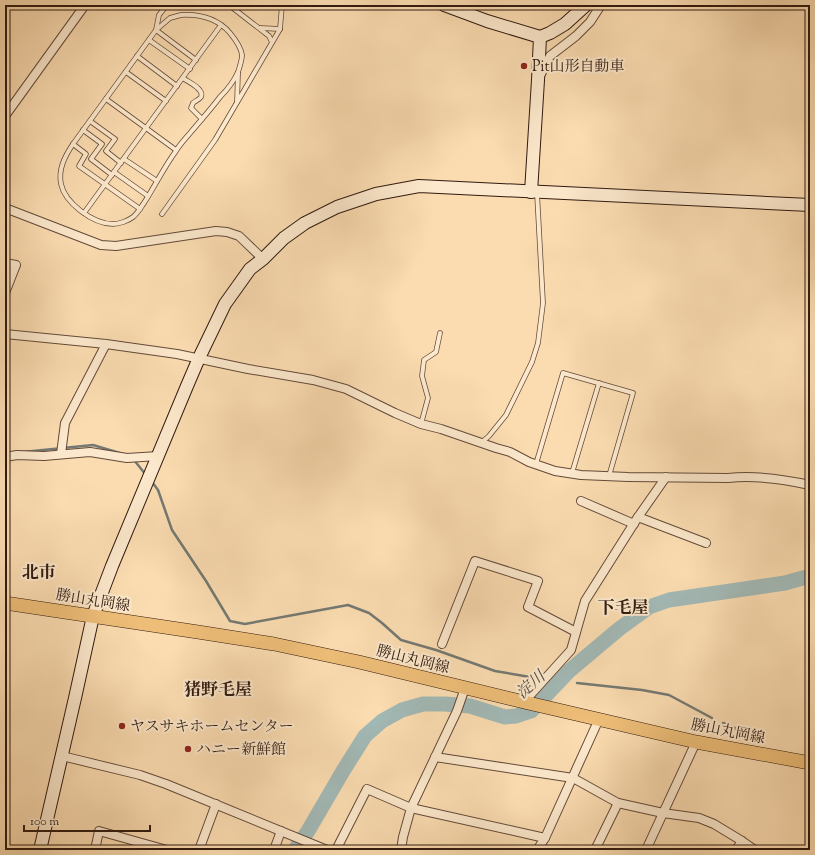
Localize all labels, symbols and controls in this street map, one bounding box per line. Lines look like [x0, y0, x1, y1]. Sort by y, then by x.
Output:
place label: Pit山形自動車 [532, 57, 625, 78]
marker: Pit山形自動車 [519, 61, 529, 71]
district label: 北市 [22, 562, 56, 586]
street label: 勝山丸岡線 [54, 585, 131, 618]
district label: 下毛屋 [598, 597, 649, 621]
street label: 勝山丸岡線 [374, 641, 452, 680]
water label: 淀川 [512, 665, 553, 705]
district label: 猪野毛屋 [184, 679, 252, 703]
street label: 勝山丸岡線 [689, 715, 767, 750]
place label: ヤスサキホームセンター [130, 717, 294, 738]
marker: ヤスサキホームセンター [117, 721, 127, 731]
place label: ハニー新鮮館 [196, 740, 286, 761]
marker: ハニー新鮮館 [183, 744, 193, 754]
scale bar [24, 807, 150, 833]
text: 100 m [30, 813, 59, 831]

